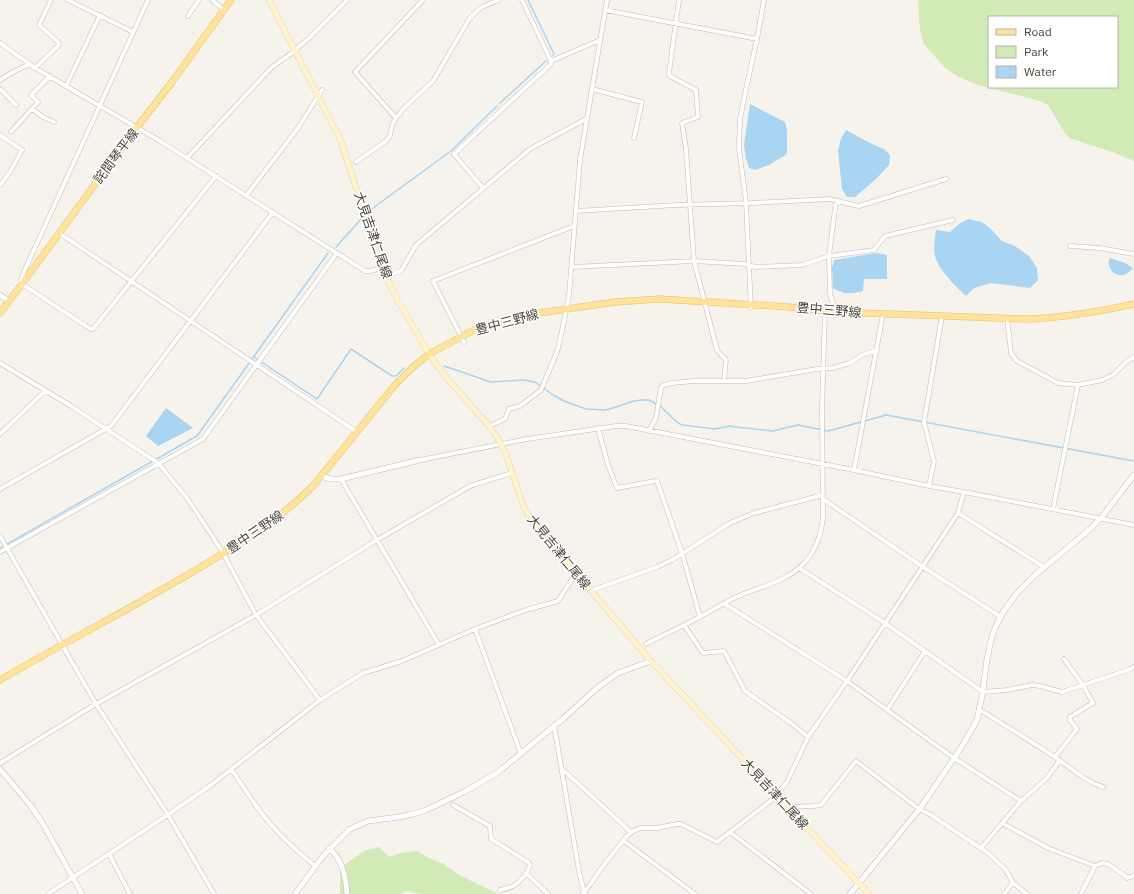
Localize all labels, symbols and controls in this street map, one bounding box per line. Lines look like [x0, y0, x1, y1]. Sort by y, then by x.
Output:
legend [988, 16, 1118, 88]
text: Road [1024, 24, 1052, 39]
text: Park [1024, 44, 1049, 59]
text: Water [1024, 64, 1057, 79]
street label: 詫間琴平線 [90, 125, 142, 187]
street label: 大見吉津仁尾線 [350, 189, 396, 281]
street label: 豊中三野線 [796, 299, 862, 321]
street label: 豊中三野線 [473, 305, 541, 339]
street label: 豊中三野線 [223, 507, 287, 557]
street label: 大見吉津仁尾線 [524, 511, 594, 593]
street label: 大見吉津仁尾線 [738, 755, 812, 833]

